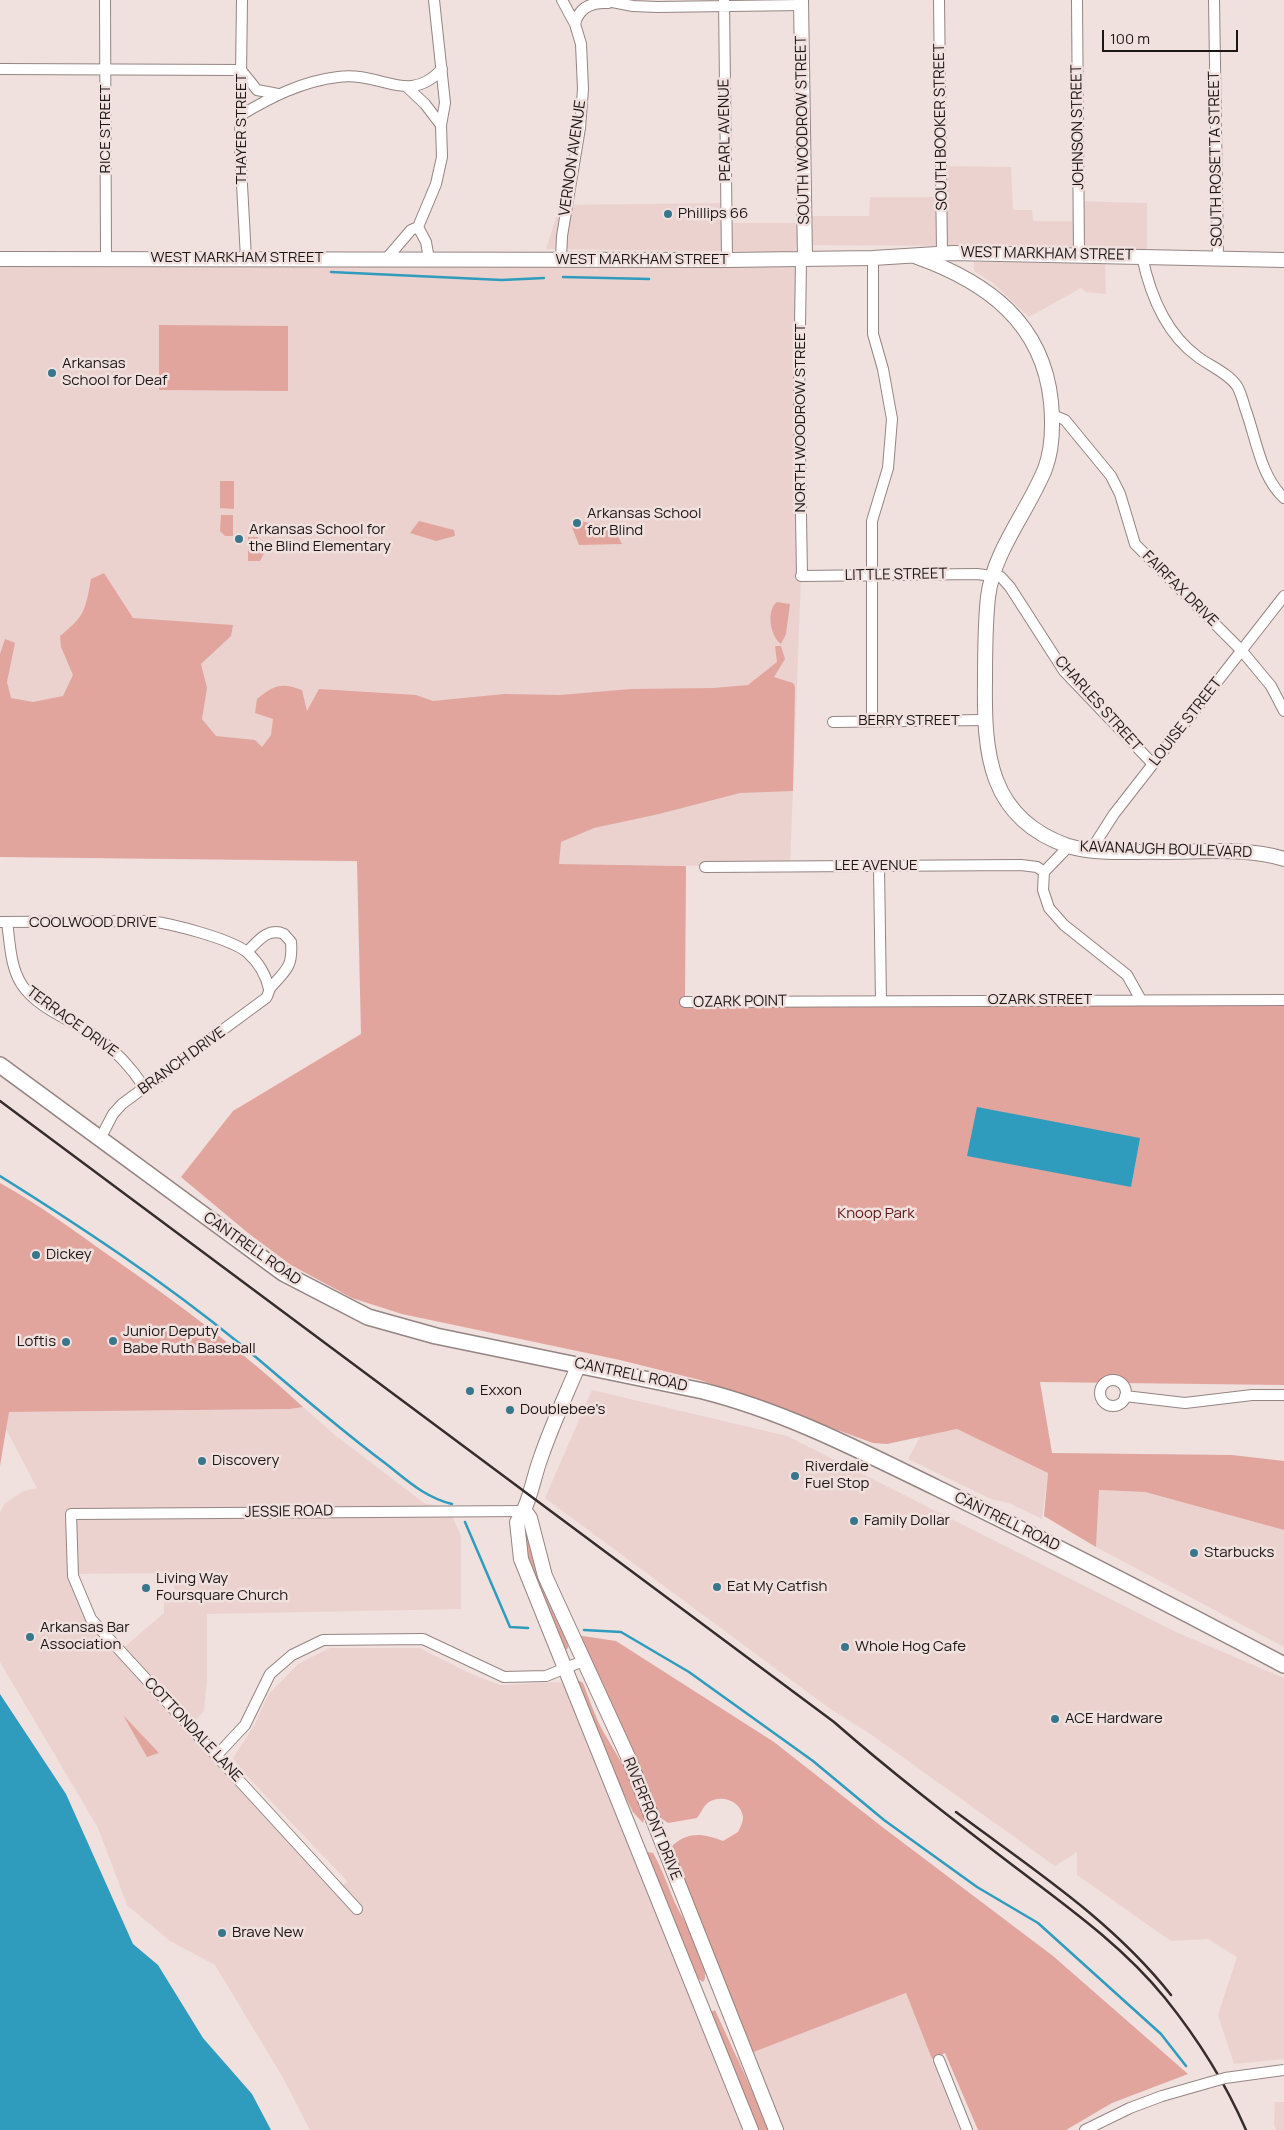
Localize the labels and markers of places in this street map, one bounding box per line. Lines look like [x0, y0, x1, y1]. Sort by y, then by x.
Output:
place label: Phillips 66 [678, 205, 748, 223]
marker: Phillips 66 [662, 208, 674, 220]
place label: Arkansas School for Deaf [62, 355, 167, 390]
marker: Arkansas School for Deaf [46, 367, 58, 379]
place label: Arkansas School for Blind [587, 505, 701, 540]
marker: Arkansas School for Blind [571, 517, 583, 529]
place label: Arkansas School for the Blind Elementary [249, 521, 391, 556]
marker: Arkansas School for the Blind Elementary [233, 533, 245, 545]
place label: Dickey [46, 1246, 92, 1264]
marker: Dickey [30, 1249, 42, 1261]
place label: Junior Deputy Babe Ruth Baseball [123, 1323, 256, 1358]
place label: Loftis [17, 1333, 56, 1351]
marker: Junior Deputy Babe Ruth Baseball [107, 1335, 119, 1347]
marker: Loftis [60, 1336, 72, 1348]
place label: Exxon [480, 1382, 522, 1400]
marker: Exxon [464, 1385, 476, 1397]
place label: Doublebee's [520, 1401, 605, 1419]
marker: Doublebee's [504, 1404, 516, 1416]
place label: Discovery [212, 1452, 279, 1470]
marker: Discovery [196, 1455, 208, 1467]
place label: Riverdale Fuel Stop [805, 1458, 869, 1493]
marker: Riverdale Fuel Stop [789, 1470, 801, 1482]
place label: Family Dollar [864, 1512, 950, 1530]
marker: Family Dollar [848, 1515, 860, 1527]
place label: Starbucks [1204, 1544, 1274, 1562]
marker: Starbucks [1188, 1547, 1200, 1559]
place label: Living Way Foursquare Church [156, 1570, 288, 1605]
place label: Eat My Catfish [727, 1578, 827, 1596]
marker: Eat My Catfish [711, 1581, 723, 1593]
marker: Living Way Foursquare Church [140, 1582, 152, 1594]
place label: Arkansas Bar Association [40, 1619, 130, 1654]
marker: Arkansas Bar Association [24, 1631, 36, 1643]
place label: Whole Hog Cafe [855, 1638, 966, 1656]
marker: Whole Hog Cafe [839, 1641, 851, 1653]
place label: ACE Hardware [1065, 1710, 1163, 1728]
marker: ACE Hardware [1049, 1713, 1061, 1725]
place label: Brave New [232, 1924, 304, 1942]
marker: Brave New [216, 1927, 228, 1939]

